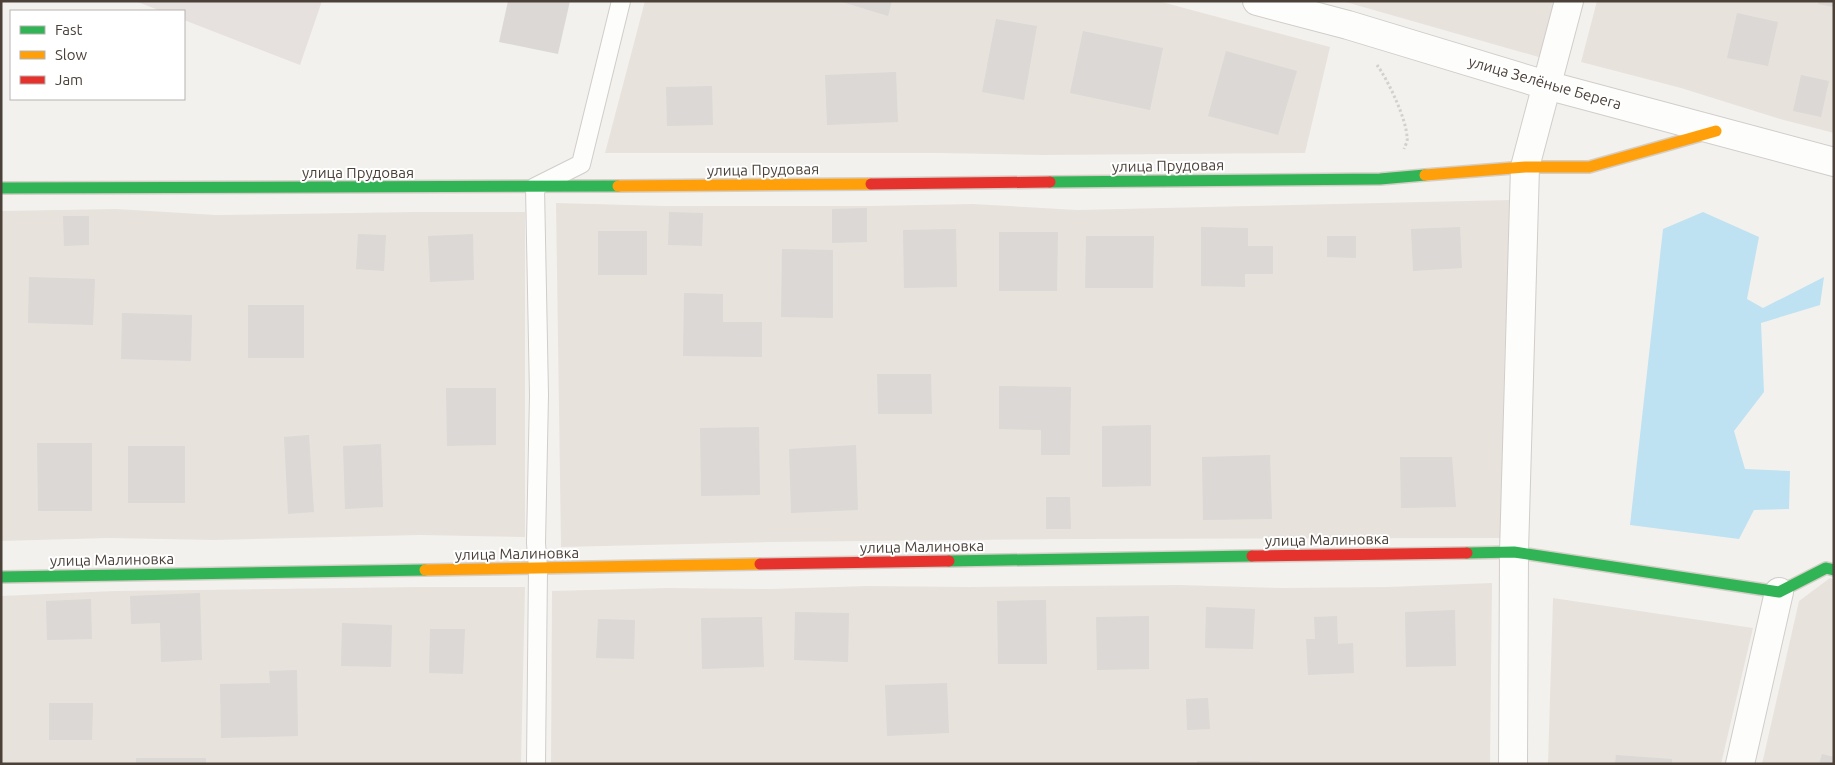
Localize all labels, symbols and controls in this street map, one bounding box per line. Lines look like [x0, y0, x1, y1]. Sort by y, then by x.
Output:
legend [10, 10, 185, 100]
text: Fast [55, 21, 83, 38]
text: Slow [55, 46, 88, 63]
street label: улица Зелёные Берега [1467, 53, 1624, 112]
text: Jam [55, 71, 83, 88]
street label: улица Прудовая [1112, 156, 1224, 175]
street label: улица Прудовая [707, 160, 819, 179]
street label: улица Прудовая [302, 164, 414, 181]
street label: улица Малиновка [1265, 530, 1389, 549]
street label: улица Малиновка [860, 537, 984, 556]
street label: улица Малиновка [455, 544, 579, 563]
street label: улица Малиновка [50, 550, 174, 569]

